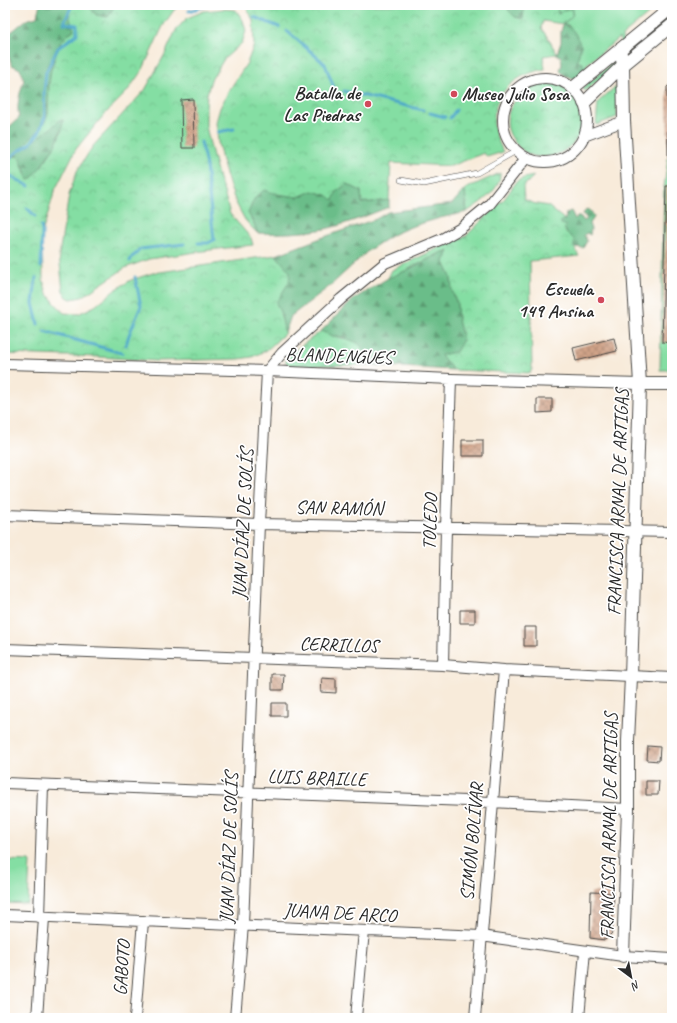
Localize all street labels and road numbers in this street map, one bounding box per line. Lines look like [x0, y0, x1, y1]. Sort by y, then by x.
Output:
street label: BLANDENGUES [285, 342, 397, 370]
street label: FRANCISCA ARNAL DE ARTIGAS [602, 386, 634, 616]
street label: JUAN DÍAZ DE SOLÍS [227, 444, 259, 601]
street label: TOLEDO [417, 491, 443, 550]
street label: SAN RAMÓN [295, 495, 385, 521]
street label: CERRILLOS [299, 632, 381, 658]
street label: FRANCISCA ARNAL DE ARTIGAS [595, 710, 623, 940]
street label: LUIS BRAILLE [267, 764, 369, 792]
street label: JUAN DÍAZ DE SOLÍS [214, 768, 244, 925]
street label: SIMÓN BOLÍVAR [455, 780, 489, 902]
street label: JUANA DE ARCO [282, 898, 399, 928]
street label: GABOTO [108, 937, 136, 996]

